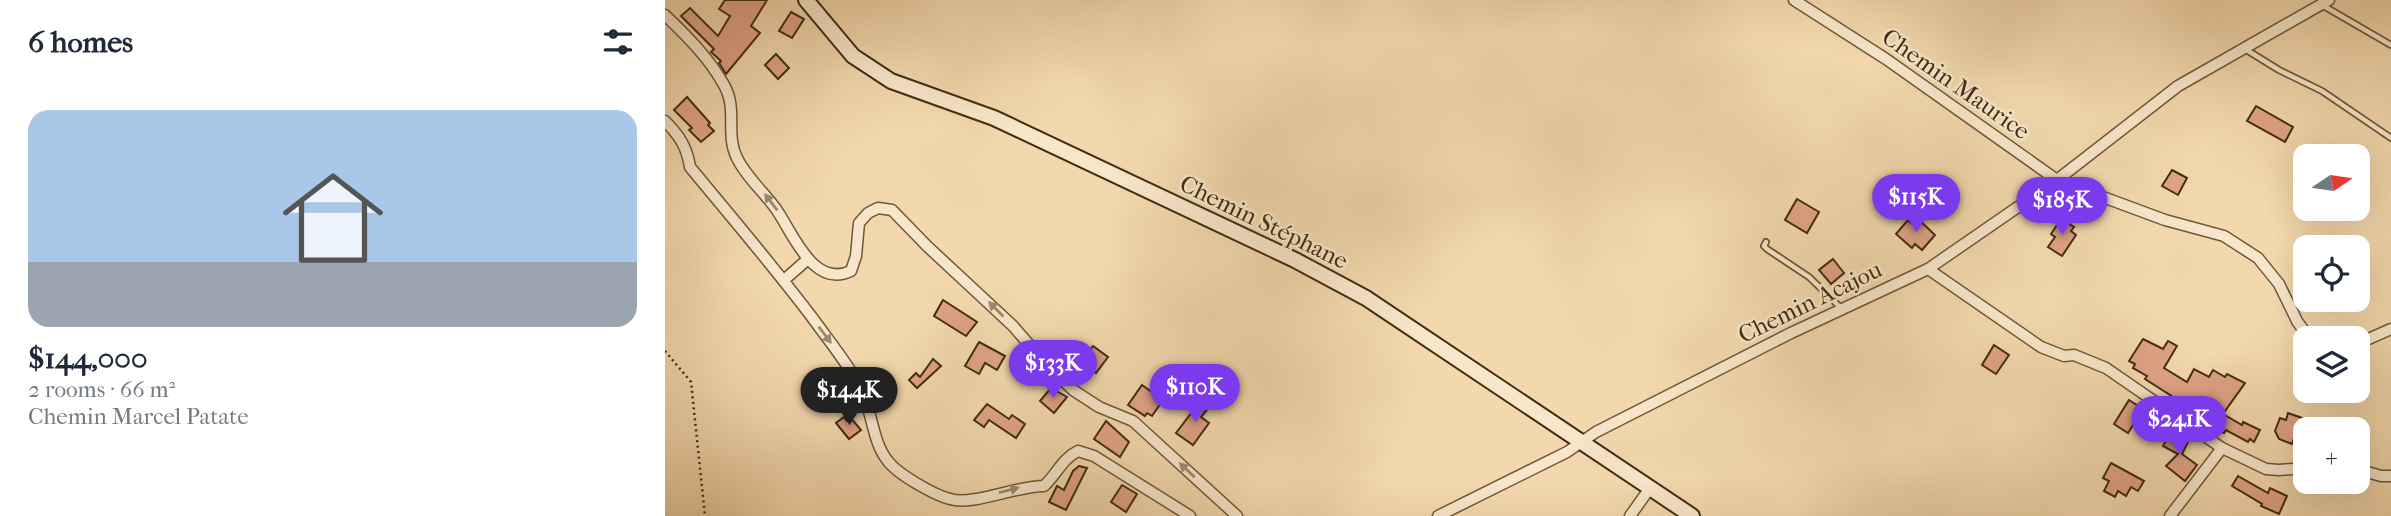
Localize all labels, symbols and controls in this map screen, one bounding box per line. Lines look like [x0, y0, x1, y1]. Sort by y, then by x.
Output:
icon: filters [599, 23, 637, 61]
street label: Chemin Maurice [1877, 23, 2035, 145]
text: 6 homes [28, 25, 133, 60]
north arrow [2293, 144, 2369, 220]
map controls [2293, 144, 2370, 494]
icon: home [270, 155, 396, 281]
street label: Chemin Stéphane [1175, 169, 1353, 275]
pin: $115K [1867, 174, 1965, 234]
pin: $185K [2013, 177, 2111, 237]
text: $115K [1888, 183, 1944, 210]
text: $185K [2032, 186, 2092, 213]
one-way arrow [763, 194, 778, 212]
button: locate [2293, 235, 2370, 312]
street label: Chemin Acajou [1734, 255, 1887, 349]
one-way arrow [988, 301, 1005, 318]
one-way arrow [818, 326, 832, 344]
button: layers [2293, 326, 2370, 403]
pin: $133K [1004, 340, 1102, 400]
text: $144,000 [28, 341, 147, 376]
text: $133K [1025, 349, 1081, 376]
pin: $110K [1146, 364, 1244, 424]
pin: $144K [800, 368, 898, 427]
text: $110K [1166, 373, 1224, 400]
text: 2 rooms · 66 m² [28, 376, 175, 403]
text: $144K [817, 376, 881, 403]
pin: $241K [2130, 396, 2228, 456]
text: Chemin Marcel Patate [28, 403, 249, 430]
text: $241K [2148, 405, 2211, 432]
button: + [2293, 417, 2370, 494]
one-way arrow [1179, 462, 1196, 478]
one-way arrow [998, 484, 1020, 495]

